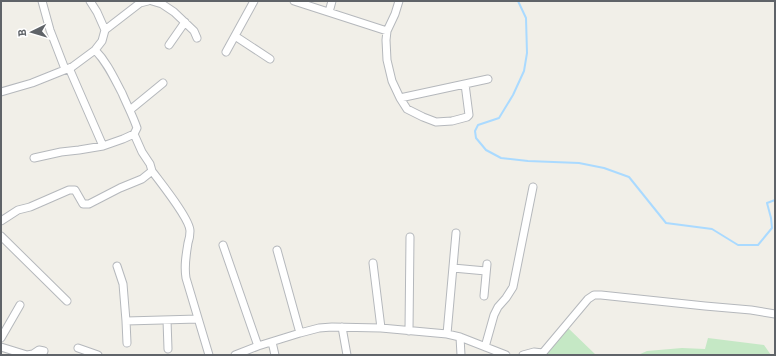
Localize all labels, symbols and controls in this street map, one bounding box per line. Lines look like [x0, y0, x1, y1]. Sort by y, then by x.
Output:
north arrow [12, 12, 52, 52]
text: B [15, 29, 29, 37]

